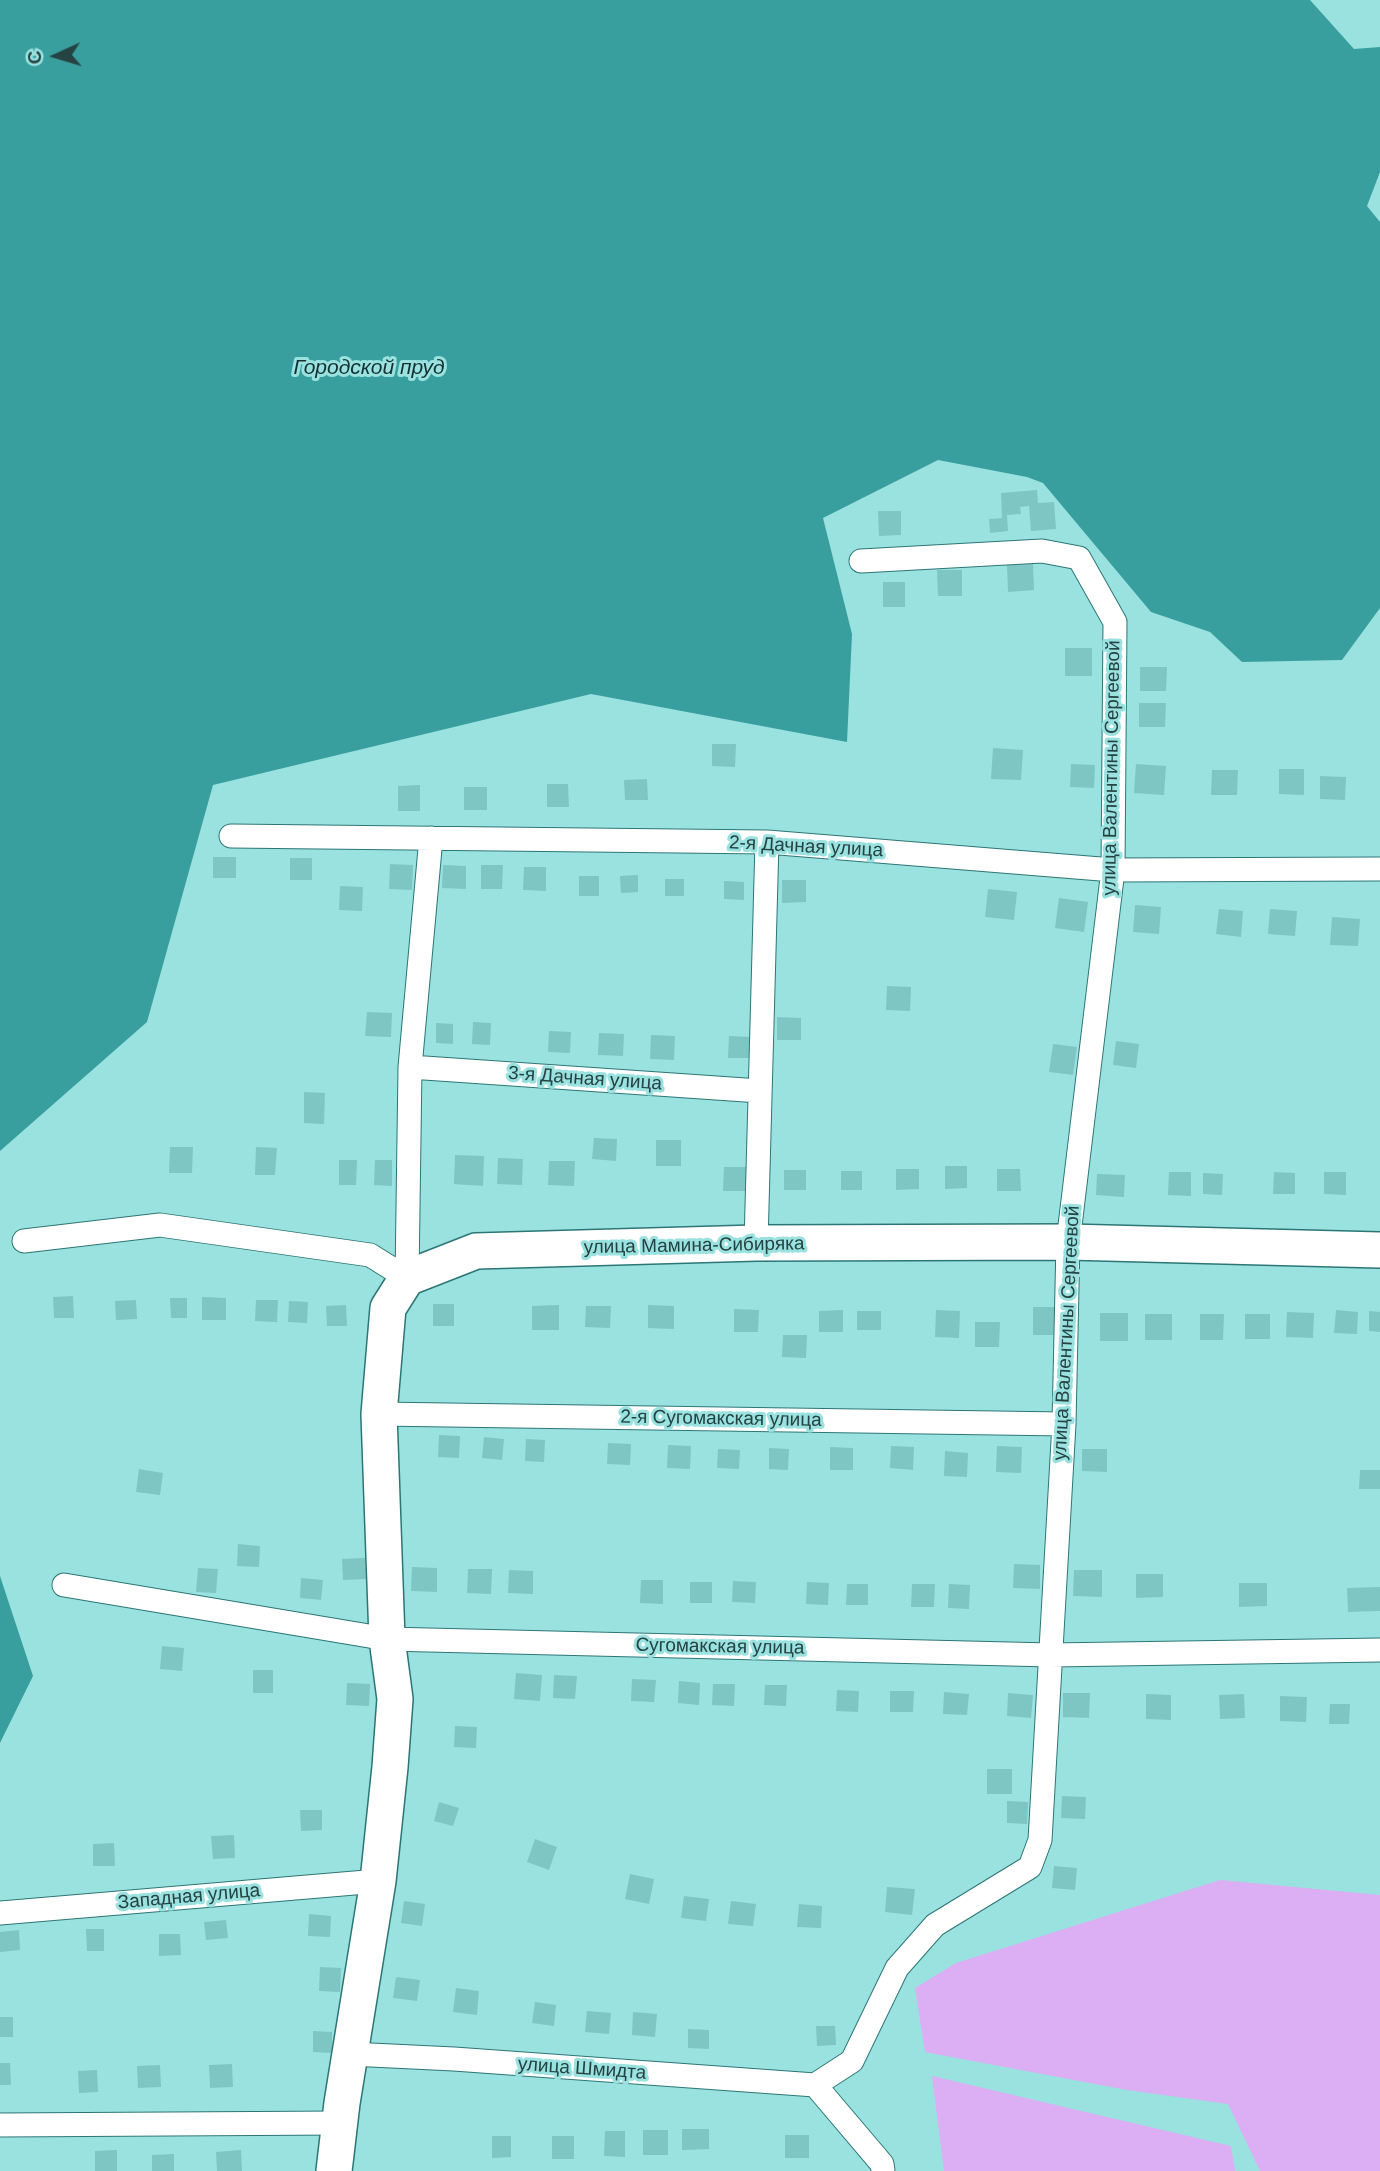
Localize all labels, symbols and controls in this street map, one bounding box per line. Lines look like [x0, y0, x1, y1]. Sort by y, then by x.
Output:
north arrow [21, 21, 91, 91]
text: С [24, 50, 46, 65]
water label: Городской пруд [293, 355, 445, 381]
street label: улица Валентины Сергеевой [1098, 640, 1126, 896]
street label: 2-я Дачная улица [728, 832, 884, 862]
street label: 3-я Дачная улица [507, 1062, 663, 1096]
street label: улица Валентины Сергеевой [1049, 1205, 1085, 1461]
street label: улица Мамина-Сибиряка [583, 1233, 805, 1259]
street label: 2-я Сугомакская улица [620, 1406, 822, 1432]
street label: Сугомакская улица [635, 1634, 805, 1660]
street label: Западная улица [117, 1879, 261, 1915]
street label: улица Шмидта [517, 2053, 647, 2085]

